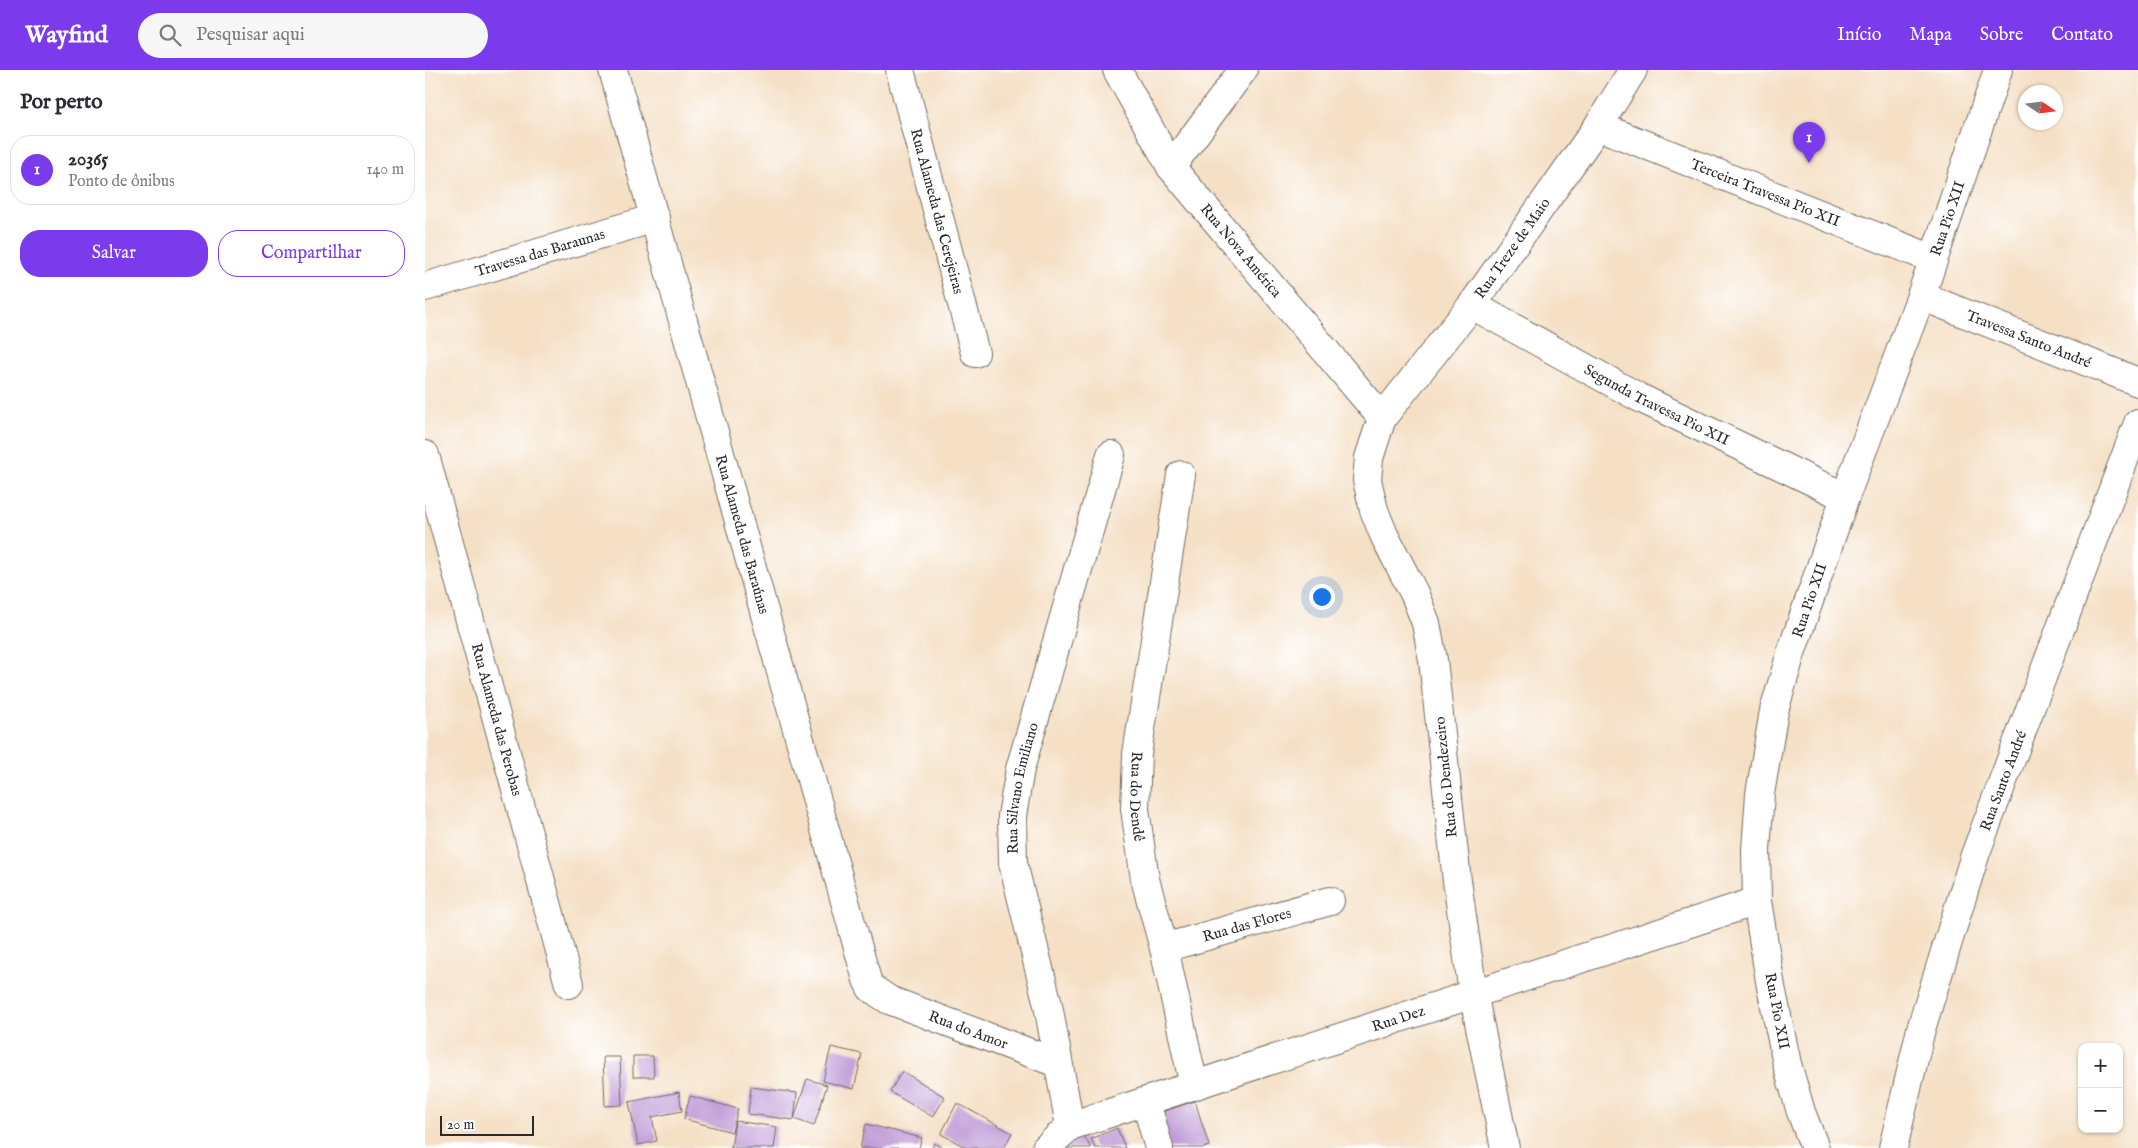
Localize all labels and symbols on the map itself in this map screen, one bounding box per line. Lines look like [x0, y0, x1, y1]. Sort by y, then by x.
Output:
north arrow [2018, 85, 2063, 130]
pin: 1 [1793, 122, 1825, 163]
street label: Rua Alameda das Cerejeiras [906, 126, 968, 296]
street label: Terceira Travessa Pio XII [1688, 154, 1843, 231]
street label: Rua Pio XII [1926, 178, 1969, 258]
street label: Rua Treze de Maio [1470, 194, 1554, 302]
street label: Rua Nova América [1196, 200, 1286, 302]
street label: Travessa das Baraunas [473, 224, 607, 281]
street label: Travessa Santo André [1964, 305, 2094, 372]
street label: Segunda Travessa Pio XII [1581, 359, 1733, 450]
street label: Rua Alameda das Baraúnas [711, 452, 774, 616]
street label: Rua Pio XII [1788, 560, 1831, 640]
your location [1309, 584, 1335, 610]
street label: Rua Alameda das Perobas [467, 641, 527, 798]
street label: Rua do Dendezeiro [1430, 716, 1462, 838]
street label: Rua Silvano Emiliano [1002, 720, 1042, 854]
street label: Rua Santo André [1975, 727, 2031, 834]
street label: Rua do Dendê [1125, 751, 1149, 843]
street label: Rua das Flores [1200, 903, 1293, 946]
street label: Rua Pio XII [1760, 971, 1794, 1052]
street label: Rua Dez [1369, 1001, 1427, 1036]
street label: Rua do Amor [926, 1006, 1011, 1053]
scale bar [440, 1113, 534, 1136]

